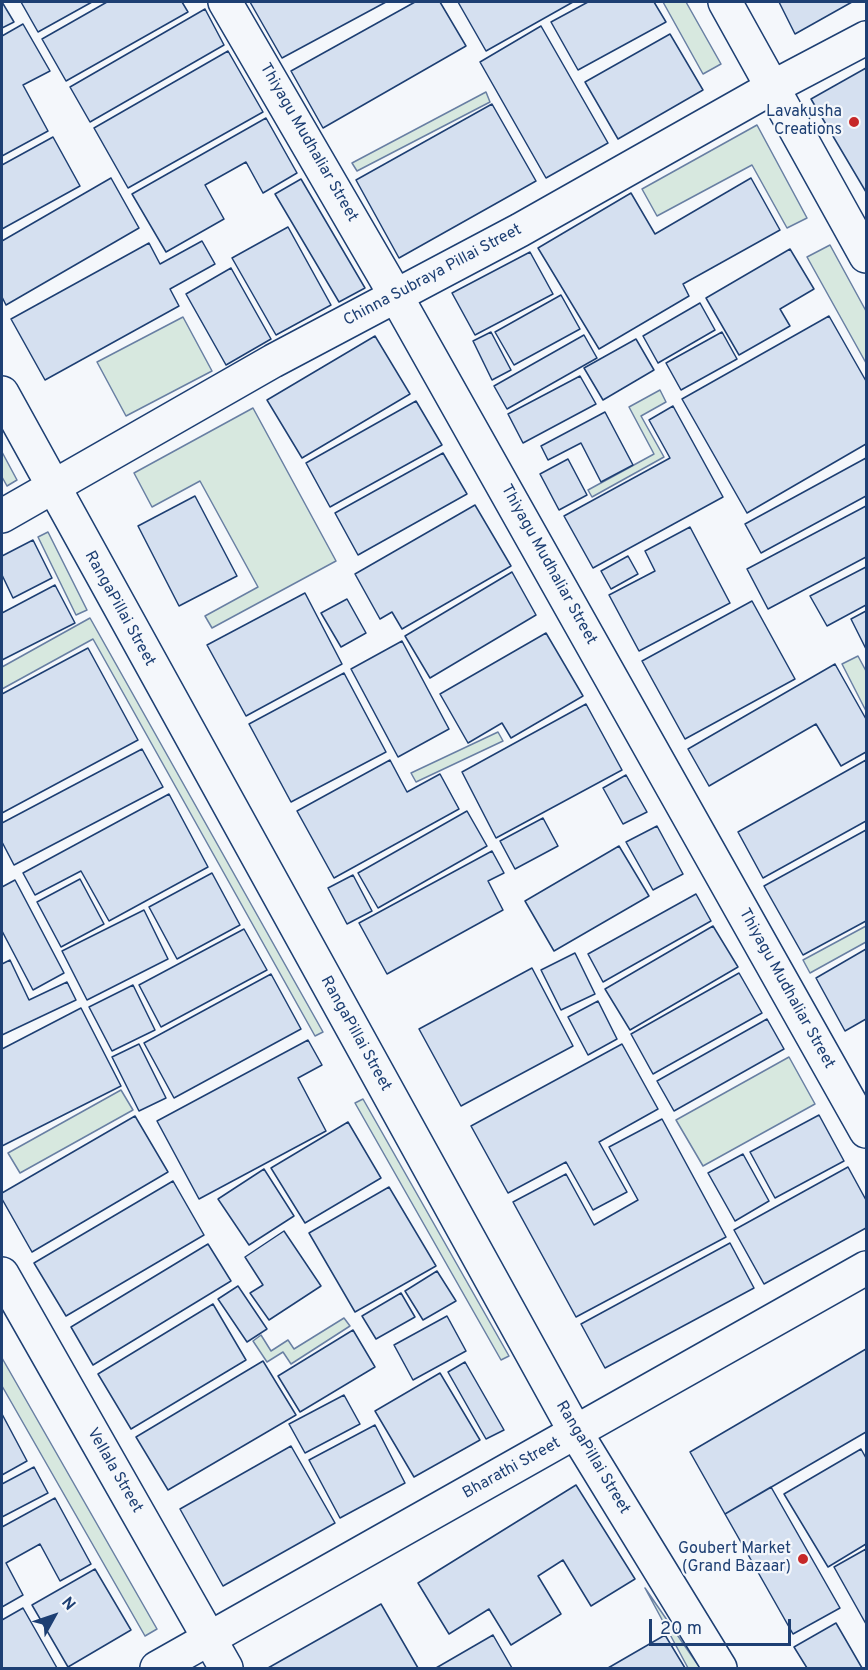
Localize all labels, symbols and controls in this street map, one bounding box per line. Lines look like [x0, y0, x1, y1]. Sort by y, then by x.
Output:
street label: Thiyagu Mudhaliar Street [255, 60, 361, 226]
place label: Lavakusha Creations [766, 103, 842, 141]
marker: Lavakusha Creations [847, 115, 861, 129]
street label: Chinna Subraya Pillai Street [341, 221, 525, 331]
street label: Thiyagu Mudhaliar Street [496, 482, 600, 648]
street label: RangaPillai Street [79, 548, 159, 670]
street label: Thiyagu Mudhaliar Street [734, 906, 838, 1072]
street label: RangaPillai Street [315, 973, 395, 1095]
street label: RangaPillai Street [551, 1398, 633, 1518]
street label: Vellala Street [82, 1425, 146, 1517]
street label: Bharathi Street [460, 1434, 564, 1504]
place label: Goubert Market (Grand Bazaar) [678, 1540, 791, 1578]
marker: Goubert Market (Grand Bazaar) [796, 1552, 810, 1566]
north arrow [24, 1586, 84, 1646]
text: N [56, 1594, 79, 1615]
scale bar [652, 1607, 794, 1645]
text: 20 m [660, 1618, 702, 1641]

